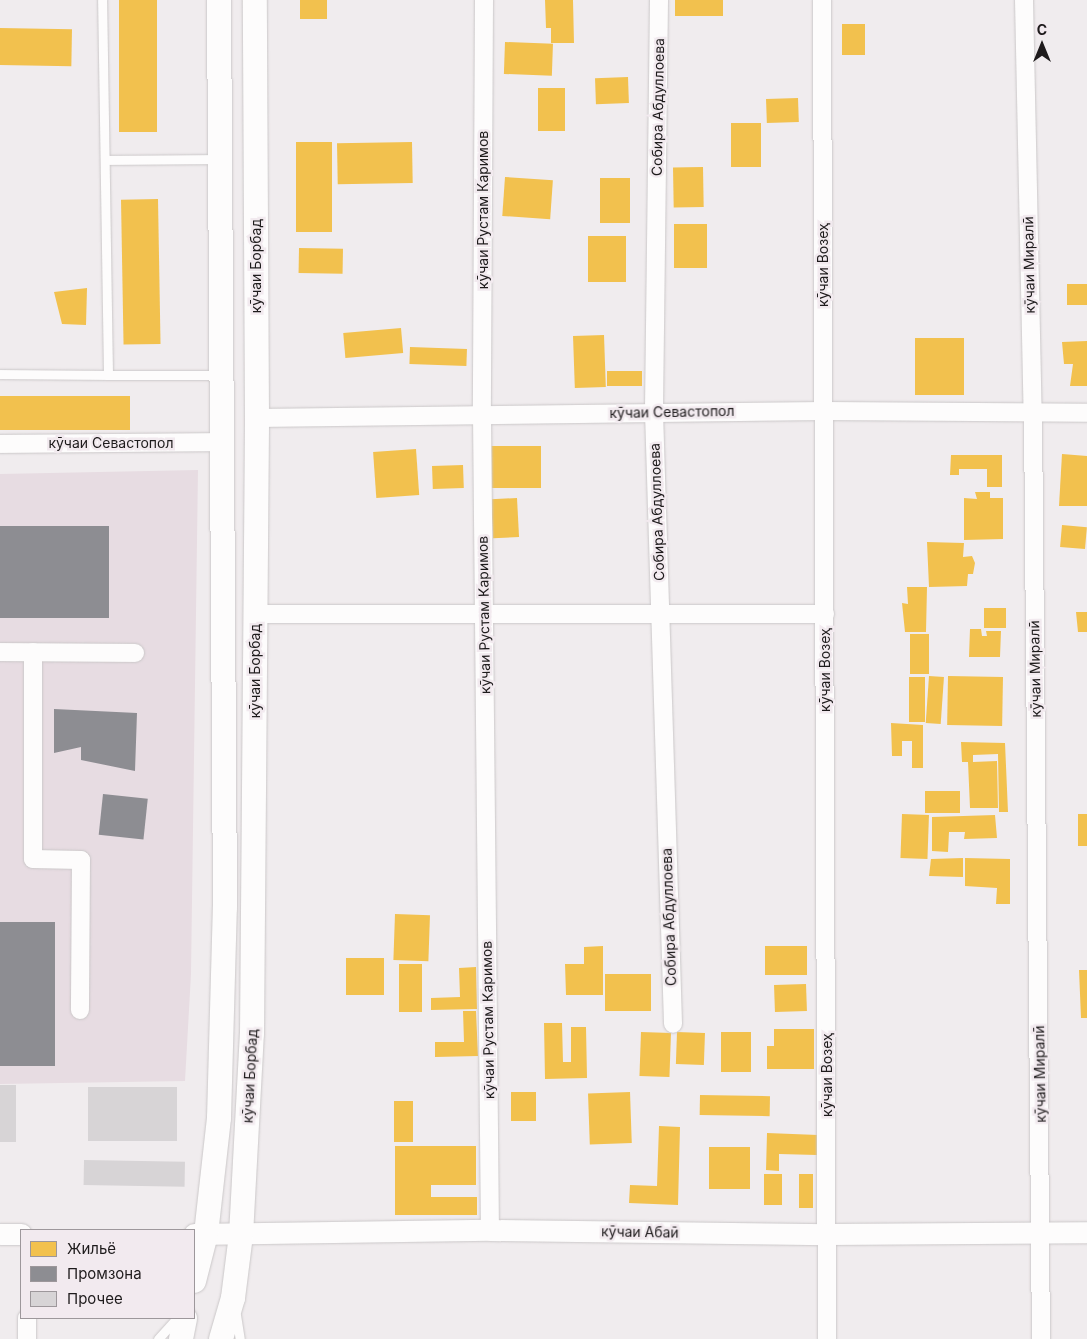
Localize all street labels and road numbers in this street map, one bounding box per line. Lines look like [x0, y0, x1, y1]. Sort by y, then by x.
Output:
street label: Собира Абдуллоева [648, 38, 668, 176]
street label: кӯчаи Рустам Каримов [475, 131, 491, 289]
street label: кӯчаи Миралӣ [1020, 216, 1038, 314]
street label: кӯчаи Борбад [248, 219, 264, 313]
street label: кӯчаи Возеҳ [815, 223, 831, 307]
street label: кӯчаи Севастопол [609, 403, 735, 421]
street label: кӯчаи Севастопол [48, 435, 174, 451]
street label: Собира Абдуллоева [646, 443, 668, 581]
street label: кӯчаи Рустам Каримов [474, 536, 494, 694]
street label: кӯчаи Миралӣ [1026, 620, 1044, 718]
street label: кӯчаи Борбад [247, 624, 263, 718]
street label: кӯчаи Возеҳ [817, 628, 833, 712]
street label: Собира Абдуллоева [658, 848, 680, 986]
street label: кӯчаи Рустам Каримов [478, 941, 498, 1099]
street label: кӯчаи Миралӣ [1031, 1025, 1049, 1123]
street label: кӯчаи Борбад [239, 1028, 261, 1124]
street label: кӯчаи Возеҳ [819, 1033, 835, 1117]
street label: кӯчаи Абаӣ [601, 1223, 679, 1241]

